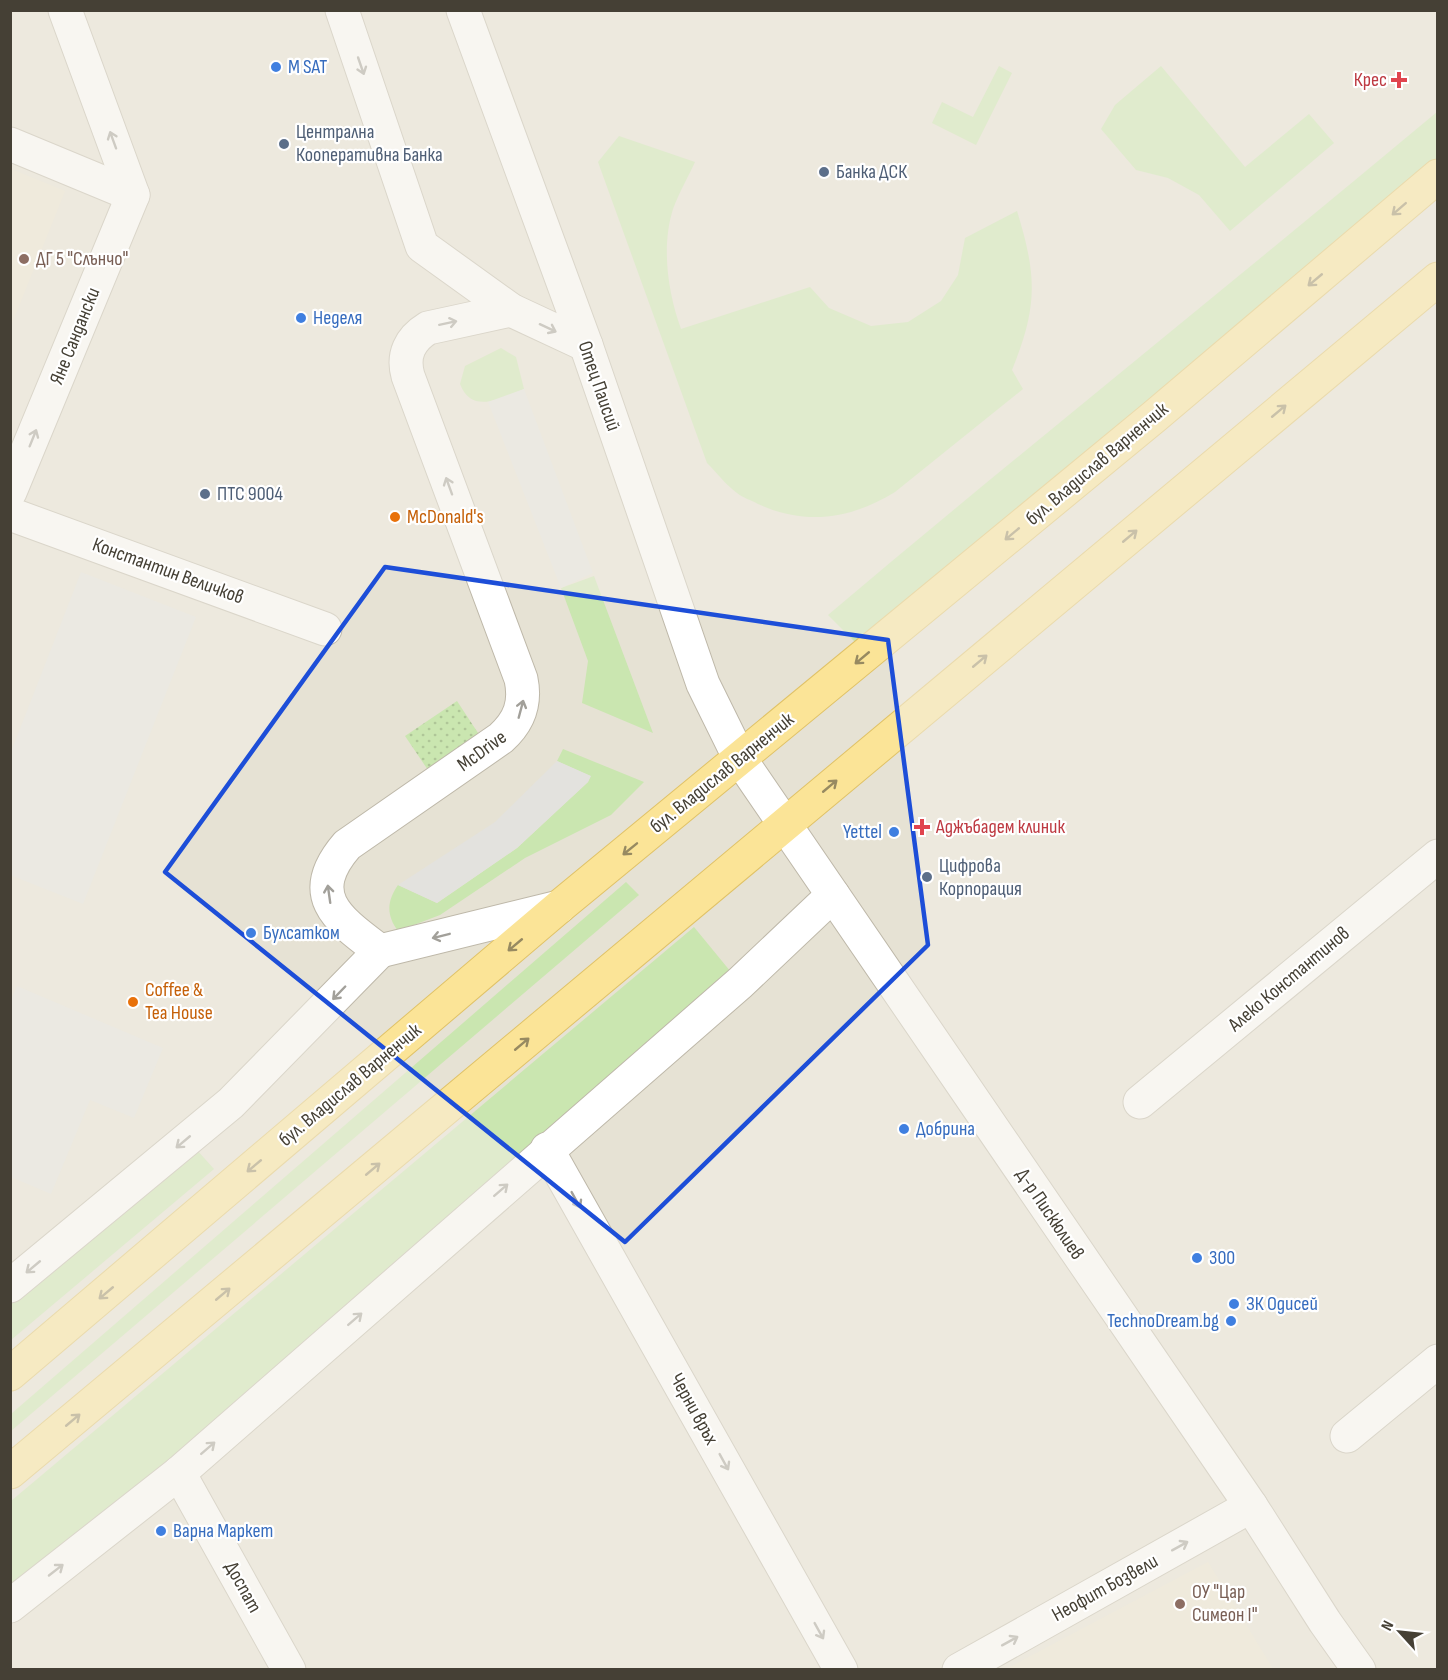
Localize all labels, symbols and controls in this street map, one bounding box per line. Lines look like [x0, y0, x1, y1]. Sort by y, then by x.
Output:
place label: M SAT [288, 55, 327, 79]
one-way arrow [356, 56, 367, 75]
marker: M SAT [269, 60, 283, 74]
place label: Крес [1354, 68, 1387, 92]
marker: Крес [1392, 73, 1406, 87]
place label: Централна Кооперативна Банка [296, 120, 443, 167]
one-way arrow [107, 132, 118, 150]
marker: Централна Кооперативна Банка [277, 137, 291, 151]
place label: Банка ДСК [836, 160, 907, 184]
marker: Банка ДСК [817, 165, 831, 179]
one-way arrow [1391, 203, 1407, 216]
place label: ДГ 5 "Слънчо" [36, 247, 128, 271]
marker: ДГ 5 "Слънчо" [17, 252, 31, 266]
one-way arrow [1307, 274, 1323, 287]
street label: Яне Сандански [45, 284, 105, 388]
place label: Неделя [313, 306, 362, 330]
marker: Неделя [294, 311, 308, 325]
one-way arrow [437, 317, 457, 328]
one-way arrow [539, 322, 557, 334]
street label: Отец Паисий [572, 338, 626, 434]
street label: бул. Владислав Варненчик [1021, 397, 1173, 531]
one-way arrow [1271, 404, 1286, 418]
one-way arrow [28, 429, 39, 448]
one-way arrow [442, 477, 453, 496]
place label: ПТС 9004 [217, 482, 283, 506]
marker: ПТС 9004 [198, 487, 212, 501]
place label: McDonald's [407, 505, 484, 529]
marker: McDonald's [388, 510, 402, 524]
one-way arrow [1005, 527, 1020, 541]
one-way arrow [1122, 529, 1137, 543]
street label: Константин Величков [89, 532, 247, 610]
one-way arrow [854, 652, 870, 665]
one-way arrow [972, 654, 987, 668]
one-way arrow [515, 700, 527, 719]
street label: бул. Владислав Варненчик [645, 707, 799, 839]
street label: McDrive [453, 725, 511, 777]
one-way arrow [822, 779, 837, 793]
place label: Аджъбадем клиник [935, 815, 1065, 839]
marker: Аджъбадем клиник [913, 818, 931, 836]
place label: Yettel [843, 820, 882, 844]
marker: Yettel [887, 825, 901, 839]
one-way arrow [622, 842, 638, 855]
place label: Цифрова Корпорация [939, 854, 1022, 901]
marker: Цифрова Корпорация [920, 870, 934, 884]
one-way arrow [324, 885, 335, 904]
place label: Булсатком [263, 921, 340, 945]
street label: Алеко Константинов [1223, 921, 1355, 1037]
marker: Булсатком [244, 926, 258, 940]
one-way arrow [432, 930, 451, 942]
one-way arrow [508, 938, 523, 952]
place label: Coffee & Tea House [145, 978, 213, 1025]
one-way arrow [331, 985, 346, 1000]
marker: Coffee & Tea House [126, 995, 140, 1009]
street label: бул. Владислав Варненчик [274, 1018, 426, 1152]
one-way arrow [514, 1038, 530, 1051]
place label: Добрина [916, 1117, 975, 1141]
marker: Добрина [897, 1122, 911, 1136]
one-way arrow [176, 1135, 191, 1149]
one-way arrow [246, 1160, 262, 1173]
one-way arrow [365, 1163, 381, 1176]
street label: Д-р Пискюлиев [1011, 1164, 1089, 1264]
one-way arrow [493, 1183, 508, 1197]
one-way arrow [570, 1191, 582, 1208]
place label: 300 [1209, 1246, 1235, 1270]
marker: 300 [1190, 1251, 1204, 1265]
one-way arrow [26, 1260, 41, 1274]
one-way arrow [99, 1286, 114, 1300]
one-way arrow [215, 1288, 231, 1301]
place label: ЗК Одисей [1246, 1292, 1318, 1316]
marker: ЗК Одисей [1227, 1297, 1241, 1311]
place label: TechnoDream.bg [1107, 1309, 1219, 1333]
one-way arrow [347, 1312, 362, 1326]
marker: TechnoDream.bg [1224, 1314, 1238, 1328]
street label: Черни връх [665, 1369, 724, 1450]
one-way arrow [65, 1413, 81, 1426]
one-way arrow [200, 1441, 215, 1455]
one-way arrow [718, 1453, 730, 1470]
place label: Варна Маркет [173, 1519, 273, 1543]
marker: Варна Маркет [154, 1524, 168, 1538]
one-way arrow [1171, 1540, 1188, 1552]
street label: Неофит Бозвели [1048, 1549, 1162, 1627]
street label: Доспат [219, 1557, 267, 1617]
one-way arrow [48, 1564, 64, 1577]
place label: ОУ "Цар Симеон I" [1192, 1580, 1258, 1627]
marker: ОУ "Цар Симеон I" [1173, 1597, 1187, 1611]
north arrow [1370, 1602, 1430, 1662]
text: N [1378, 1618, 1398, 1634]
one-way arrow [814, 1623, 826, 1640]
one-way arrow [1001, 1635, 1018, 1647]

